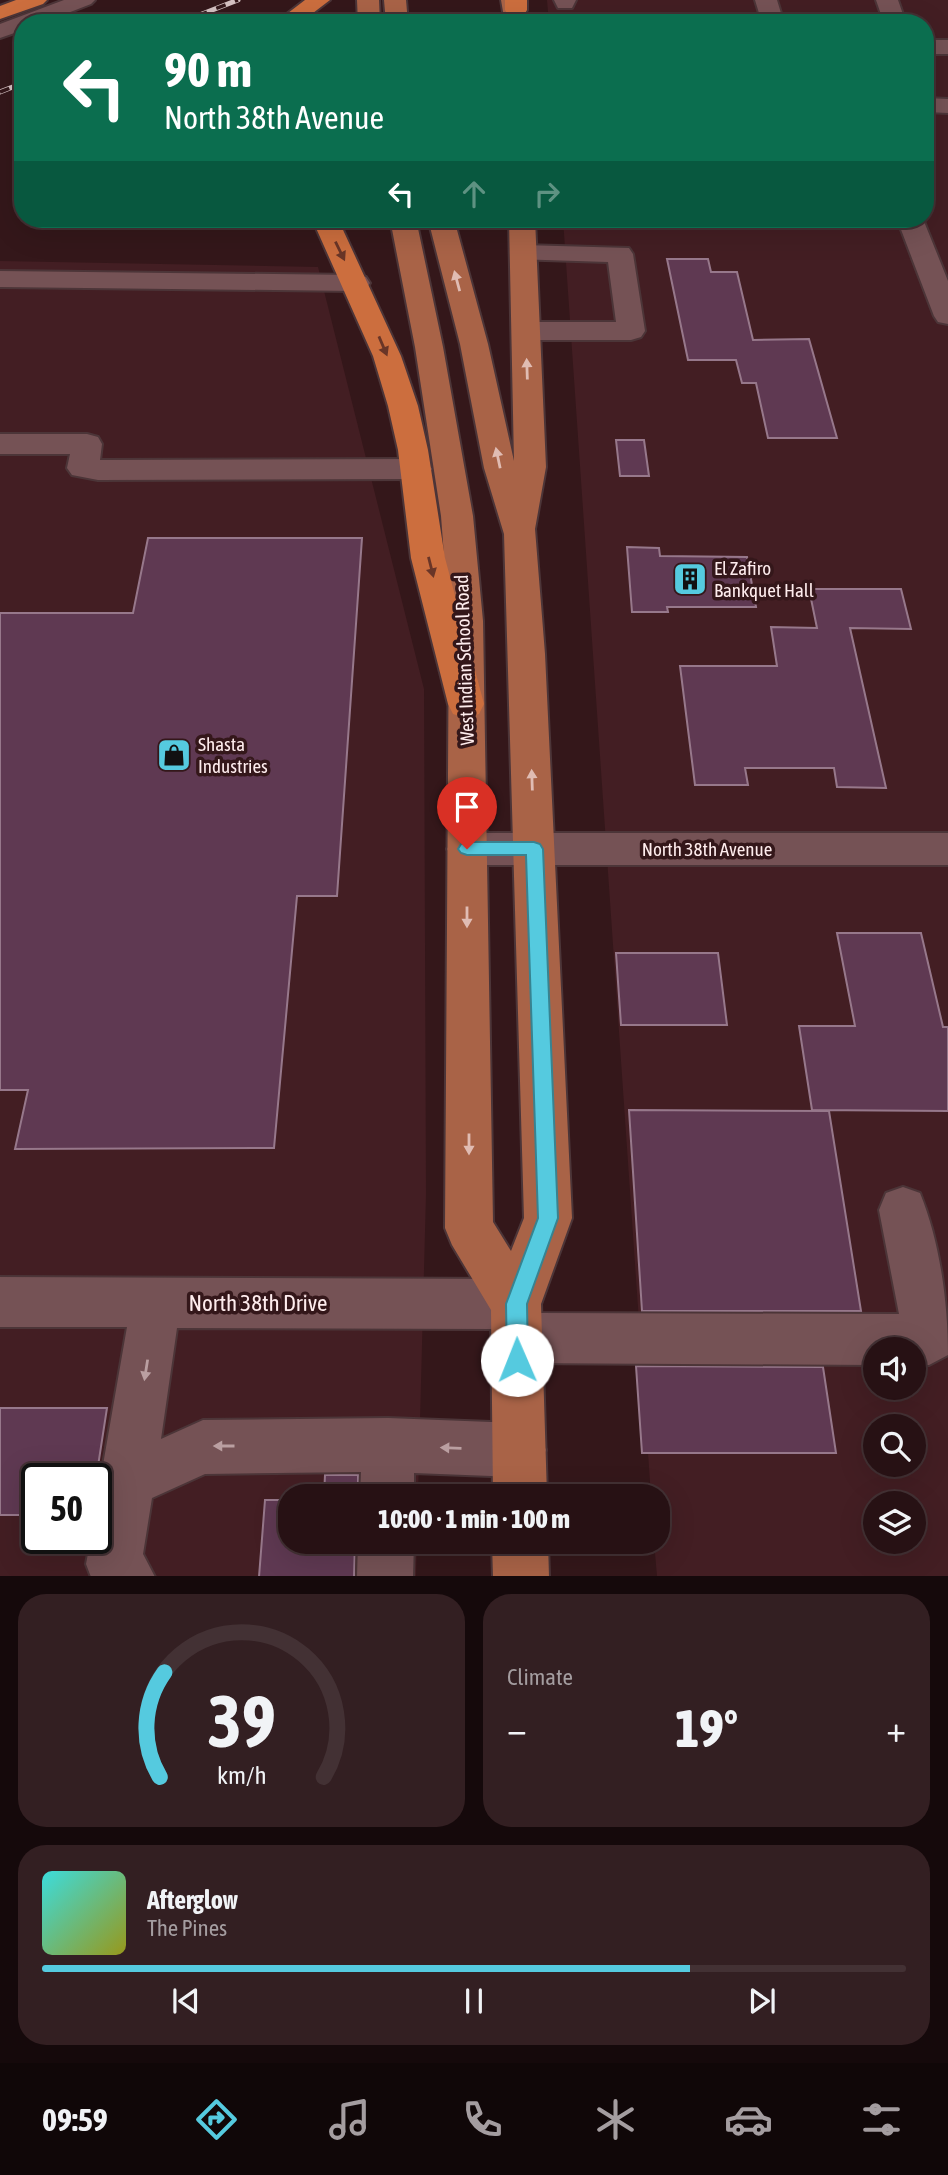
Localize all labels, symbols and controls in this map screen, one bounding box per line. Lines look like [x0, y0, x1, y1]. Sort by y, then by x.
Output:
text: 90 m [164, 41, 252, 97]
icon: left [49, 42, 140, 133]
text: North 38th Avenue [164, 99, 384, 136]
icon: left [382, 175, 420, 213]
icon: ahead [455, 175, 493, 213]
icon: right [528, 175, 566, 213]
one-way arrow [334, 241, 346, 261]
one-way arrow [451, 270, 462, 292]
one-way arrow [377, 336, 389, 356]
one-way arrow [522, 357, 533, 379]
one-way arrow [492, 447, 503, 469]
one-way arrow [426, 557, 437, 579]
place label: El Zafiro Bankquet Hall [714, 557, 814, 601]
building icon: El Zafiro Bankquet Hall [671, 560, 709, 598]
street label: West Indian School Road [450, 574, 478, 746]
place label: Shasta Industries [198, 733, 268, 777]
shop icon: Shasta Industries [155, 736, 193, 774]
one-way arrow [526, 769, 537, 791]
pin [437, 777, 497, 849]
icon: arrive [448, 788, 486, 826]
street label: North 38th Avenue [642, 838, 772, 860]
one-way arrow [461, 906, 473, 928]
one-way arrow [463, 1134, 475, 1156]
street label: North 38th Drive [188, 1290, 328, 1316]
position arrow [480, 1323, 554, 1397]
map controls [863, 1337, 926, 1554]
button: sound [863, 1337, 926, 1400]
one-way arrow [140, 1359, 151, 1381]
button: search [863, 1414, 926, 1477]
one-way arrow [212, 1441, 234, 1452]
one-way arrow [440, 1442, 462, 1453]
speed limit sign: 50 [21, 1463, 112, 1554]
button: layers [863, 1491, 926, 1554]
text: 10:00 · 1 min · 100 m [378, 1504, 570, 1534]
text: Climate [507, 1664, 573, 1690]
text: 39 [207, 1679, 276, 1762]
text: 19° [675, 1698, 738, 1758]
text: − [507, 1707, 527, 1750]
text: + [886, 1707, 906, 1750]
text: km/h [217, 1760, 266, 1788]
text: Afterglow [147, 1885, 238, 1915]
text: The Pines [147, 1915, 227, 1941]
icon: previous [167, 1982, 205, 2020]
icon: pause [455, 1982, 493, 2020]
icon: next [743, 1982, 781, 2020]
icon: directions [192, 2095, 241, 2144]
icon: music [325, 2095, 374, 2144]
icon: phone [458, 2095, 507, 2144]
icon: climate [591, 2095, 640, 2144]
icon: car [724, 2095, 773, 2144]
icon: filters [857, 2095, 906, 2144]
text: 09:59 [42, 2101, 108, 2138]

